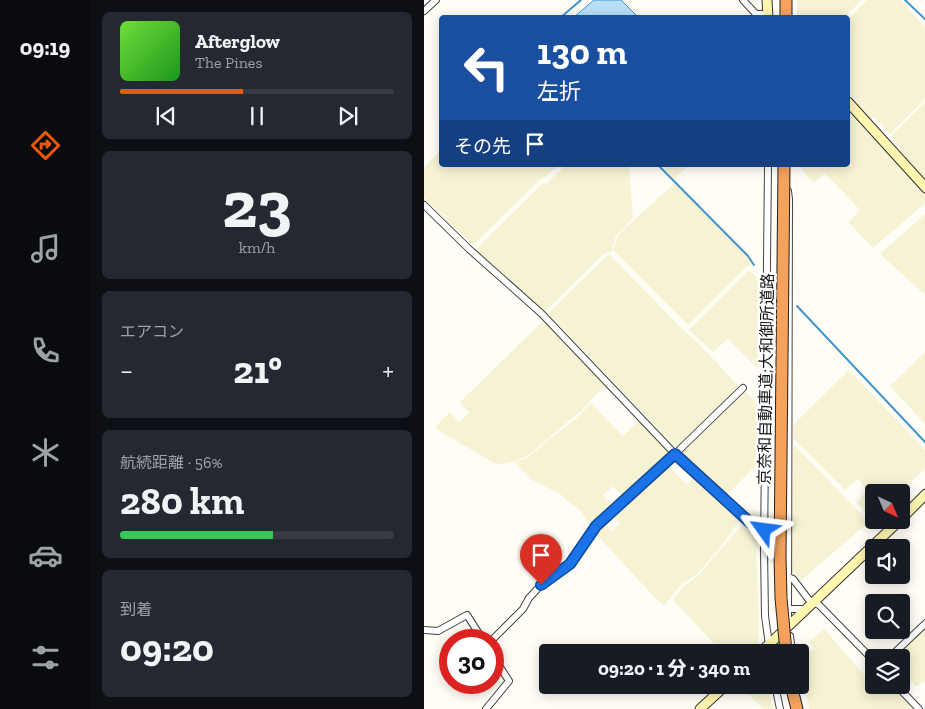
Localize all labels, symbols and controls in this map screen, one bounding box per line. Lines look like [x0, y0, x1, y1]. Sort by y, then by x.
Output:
text: Afterglow [195, 30, 280, 53]
text: 130 m [537, 31, 627, 73]
text: 09:19 [20, 34, 70, 61]
icon: left [454, 35, 519, 100]
text: The Pines [195, 53, 262, 72]
text: 左折 [537, 78, 581, 105]
icon: previous [152, 102, 180, 130]
icon: pause [243, 102, 271, 130]
icon: next [334, 102, 362, 130]
icon: directions [28, 128, 63, 163]
icon: arrive [521, 130, 549, 158]
text: その先 [454, 135, 511, 158]
text: 23 [222, 166, 292, 244]
icon: music [28, 231, 63, 266]
text: km/h [239, 238, 275, 257]
street label: 京奈和自動車道;大和御所道路 [755, 273, 777, 485]
text: エアコン [120, 322, 184, 341]
icon: phone [28, 333, 63, 368]
text: 21° [233, 347, 282, 393]
text: − [120, 354, 133, 387]
text: + [382, 354, 394, 387]
icon: climate [28, 435, 63, 470]
text: 航続距離 · 56% [120, 453, 222, 472]
text: 280 km [120, 478, 244, 524]
north arrow [865, 484, 910, 529]
map controls [865, 484, 910, 694]
position arrow [737, 503, 789, 555]
pin [520, 534, 562, 585]
icon: car [28, 538, 63, 573]
button: sound [865, 539, 910, 584]
icon: arrive [527, 541, 555, 569]
button: search [865, 594, 910, 639]
text: 到着 [120, 600, 152, 619]
text: 09:20 [120, 625, 214, 671]
speed limit sign: 30 [439, 629, 504, 694]
icon: filters [28, 640, 63, 675]
button: layers [865, 649, 910, 694]
text: 09:20 · 1 分 · 340 m [598, 657, 750, 680]

